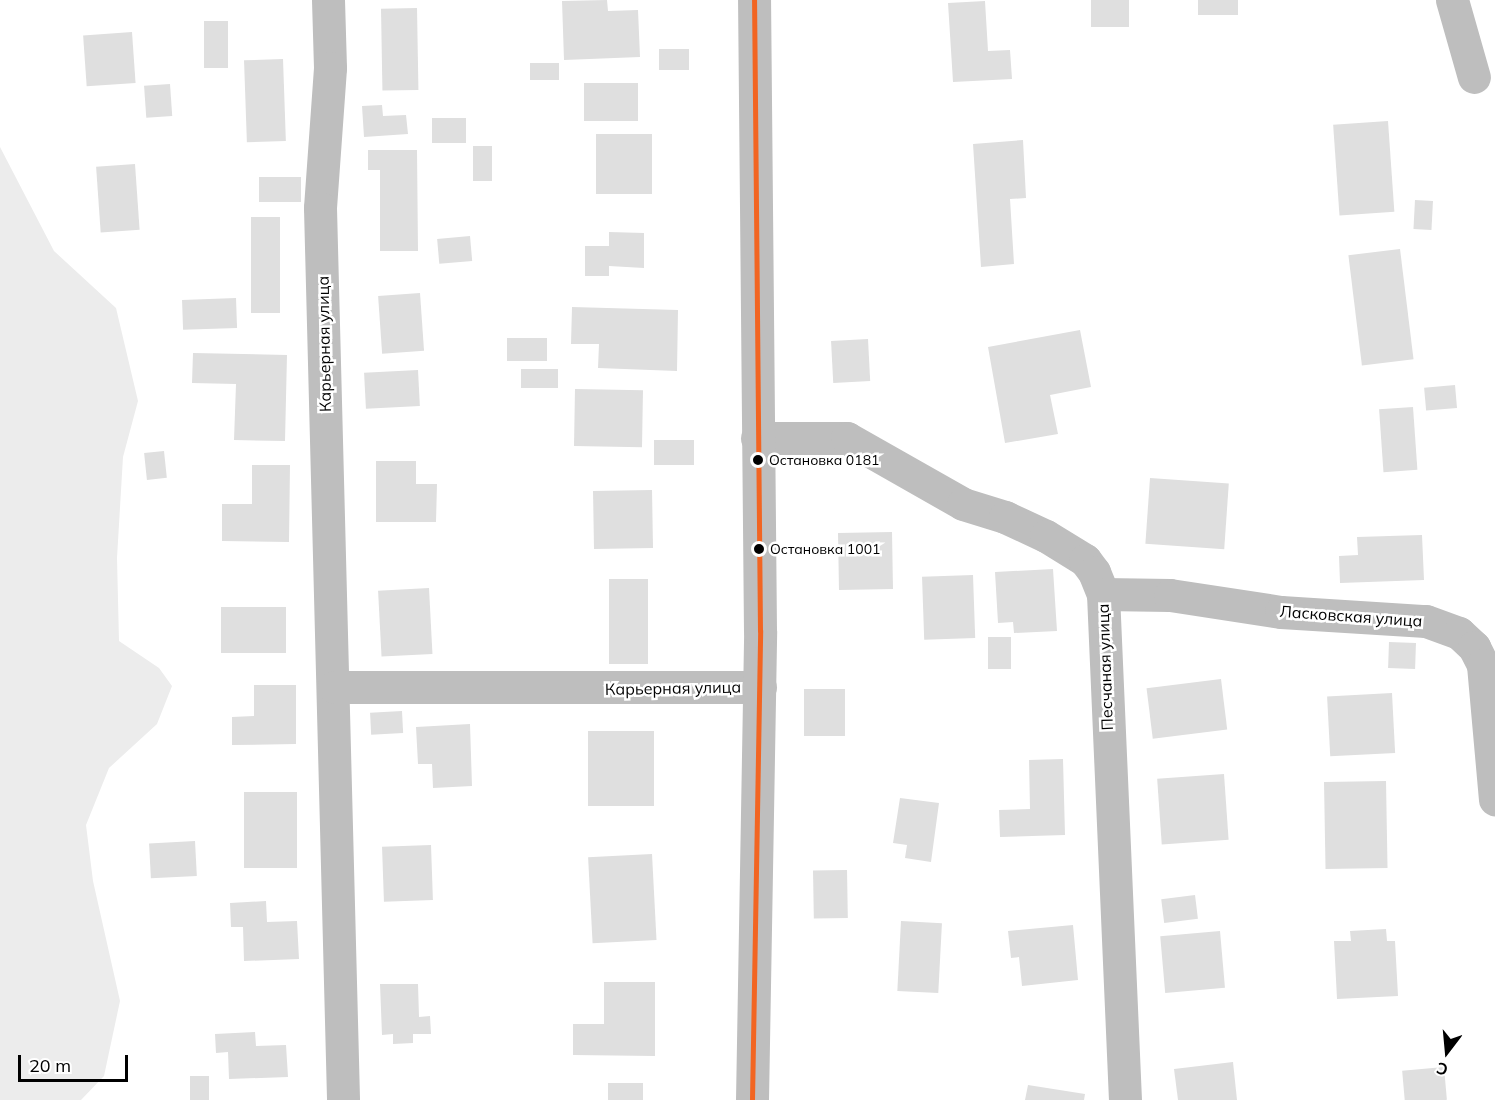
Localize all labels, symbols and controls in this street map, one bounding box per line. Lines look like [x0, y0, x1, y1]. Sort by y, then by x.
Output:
street label: Карьерная улица [313, 276, 335, 412]
place label: Остановка 0181 [769, 452, 879, 468]
marker: Остановка 0181 [752, 454, 764, 466]
place label: Остановка 1001 [770, 541, 880, 557]
marker: Остановка 1001 [753, 543, 765, 555]
street label: Ласковская улица [1279, 601, 1423, 631]
street label: Песчаная улица [1093, 603, 1117, 731]
street label: Карьерная улица [605, 677, 741, 699]
north arrow [1417, 1022, 1477, 1082]
scale bar [21, 1043, 130, 1081]
text: 20 m [29, 1054, 71, 1077]
text: С [1434, 1058, 1450, 1080]

